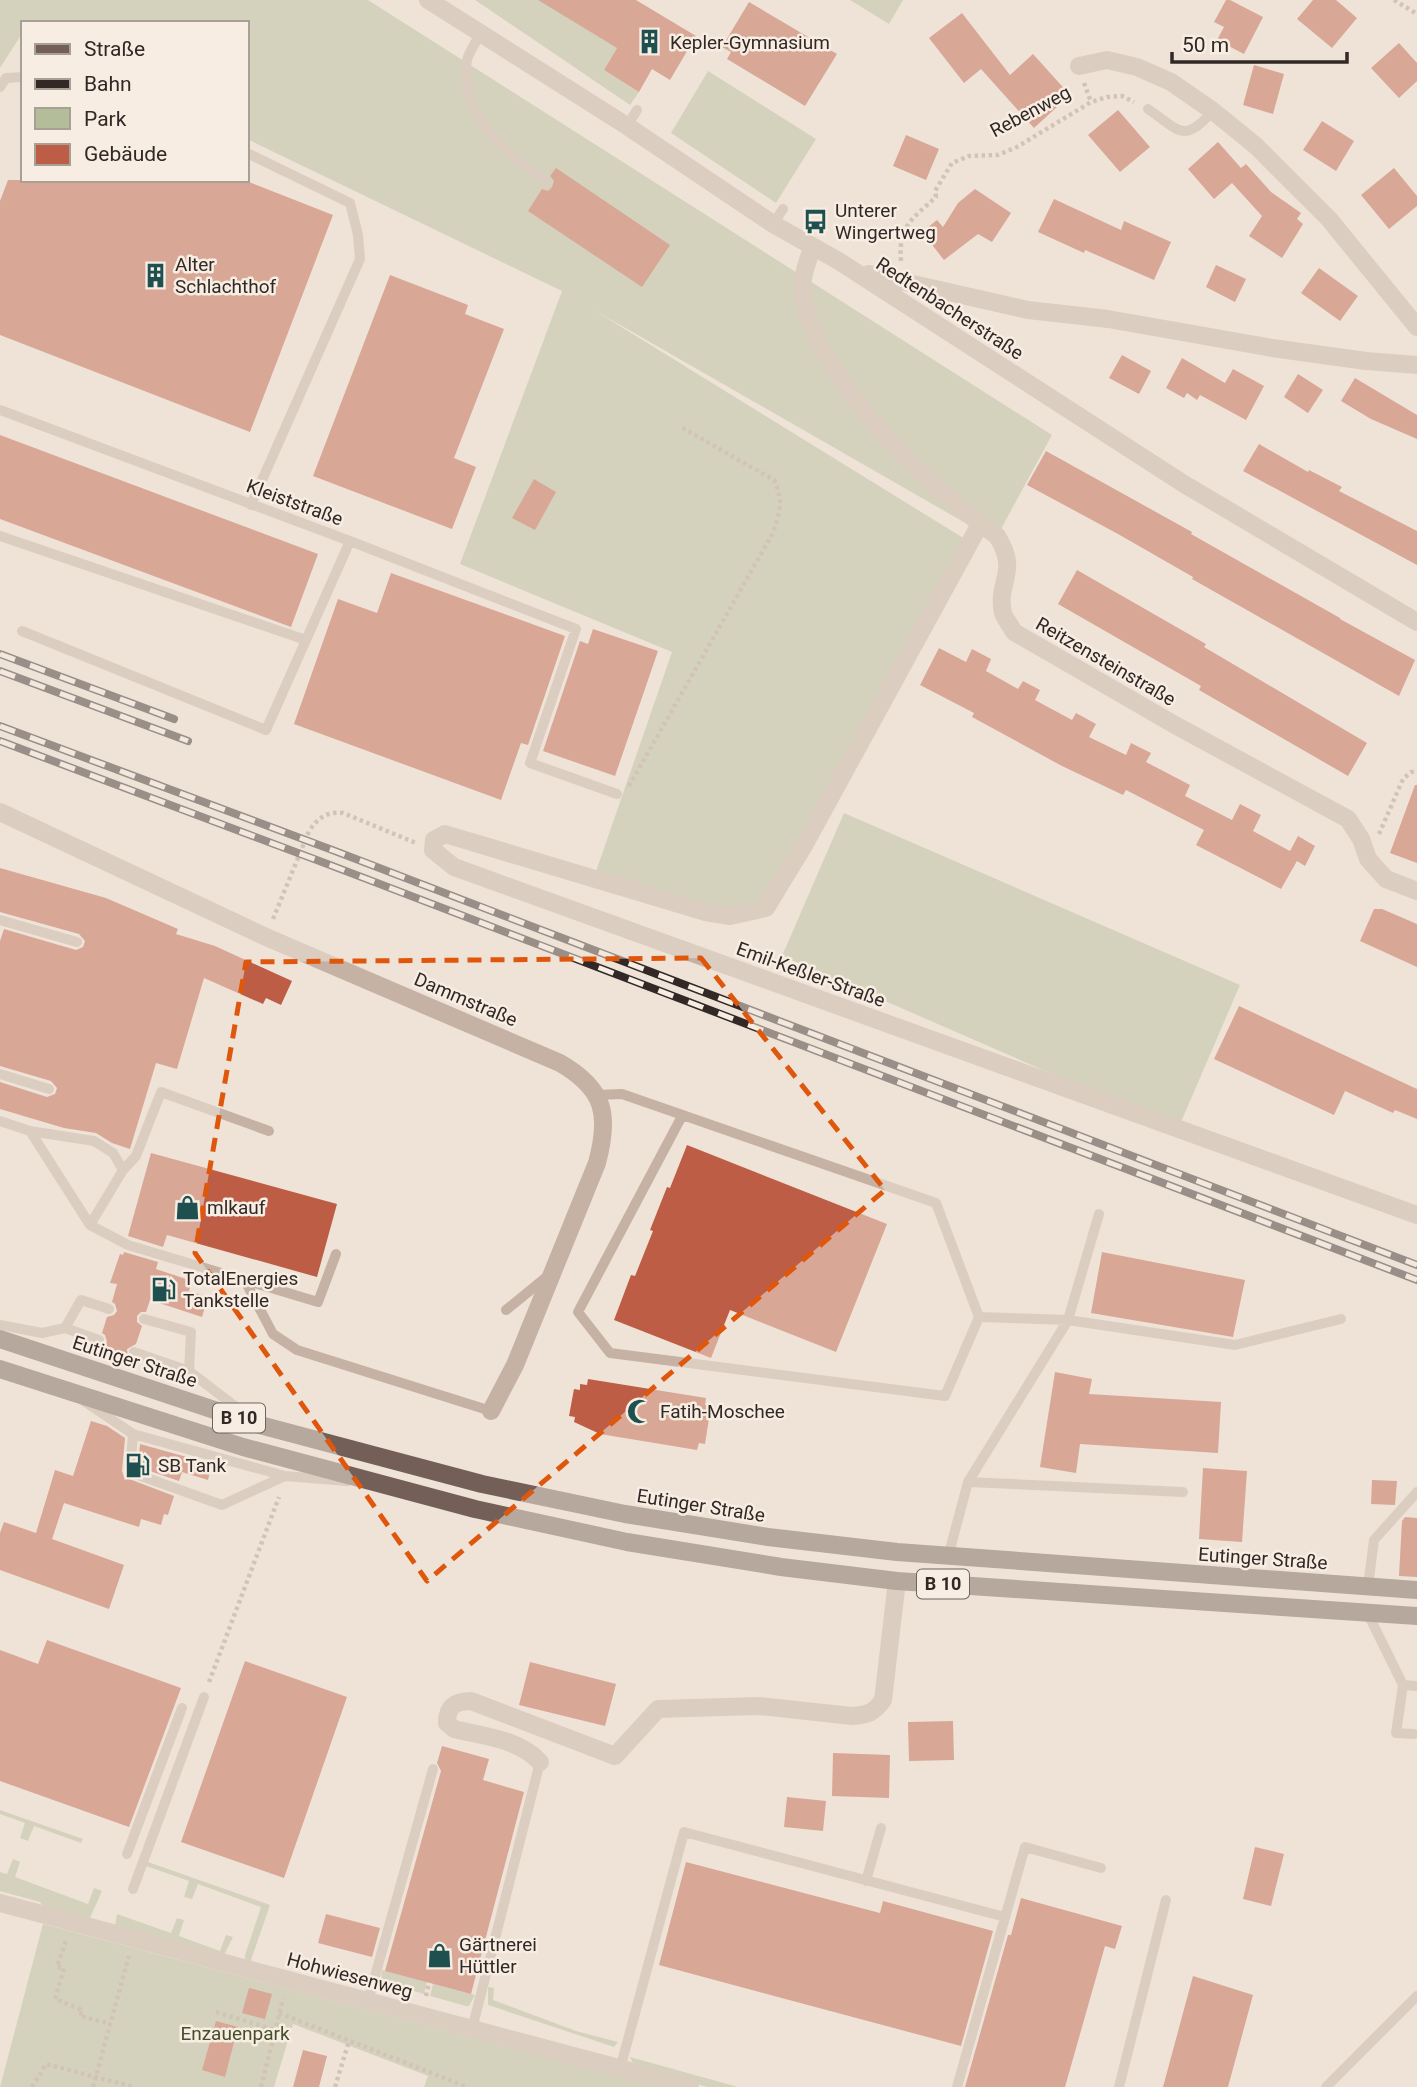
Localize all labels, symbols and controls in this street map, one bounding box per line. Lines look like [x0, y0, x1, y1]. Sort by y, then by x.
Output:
legend [21, 21, 248, 182]
scale bar [1172, 21, 1347, 65]
building icon: Kepler-Gymnasium [636, 28, 664, 56]
place label: Kepler-Gymnasium [670, 31, 830, 54]
text: 50 m [1182, 33, 1229, 57]
text: Straße [84, 37, 145, 61]
text: Bahn [84, 72, 132, 96]
street label: Rebenweg [986, 81, 1075, 142]
text: Park [84, 107, 127, 131]
text: Gebäude [84, 142, 167, 166]
place label: Unterer Wingertweg [835, 199, 936, 244]
bus stop icon: Unterer Wingertweg [801, 207, 829, 235]
street label: Redtenbacherstraße [872, 252, 1028, 365]
place label: Alter Schlachthof [175, 253, 277, 298]
building icon: Alter Schlachthof [141, 261, 169, 289]
street label: Kleiststraße [243, 474, 346, 531]
street label: Reitzensteinstraße [1032, 612, 1180, 711]
street label: Emil-Keßler-Straße [733, 937, 888, 1012]
street label: Dammstraße [411, 967, 521, 1032]
shop icon: mlkauf [173, 1193, 201, 1221]
place label: mlkauf [207, 1196, 266, 1219]
place label: TotalEnergies Tankstelle [183, 1267, 298, 1312]
fuel station icon: TotalEnergies Tankstelle [149, 1275, 177, 1303]
street label: Eutinger Straße [70, 1331, 200, 1392]
mosque icon: Fatih-Moschee [626, 1397, 654, 1425]
place label: Fatih-Moschee [660, 1400, 785, 1423]
road number: B 10 [213, 1404, 265, 1433]
fuel station icon: SB Tank [124, 1451, 152, 1479]
place label: SB Tank [158, 1454, 227, 1477]
street label: Eutinger Straße [635, 1484, 767, 1527]
street label: Eutinger Straße [1198, 1543, 1328, 1574]
road number: B 10 [917, 1569, 969, 1598]
place label: Gärtnerei Hüttler [459, 1933, 537, 1978]
shop icon: Gärtnerei Hüttler [425, 1941, 453, 1969]
street label: Hohwiesenweg [284, 1948, 415, 2003]
park label: Enzauenpark [180, 2022, 290, 2045]

